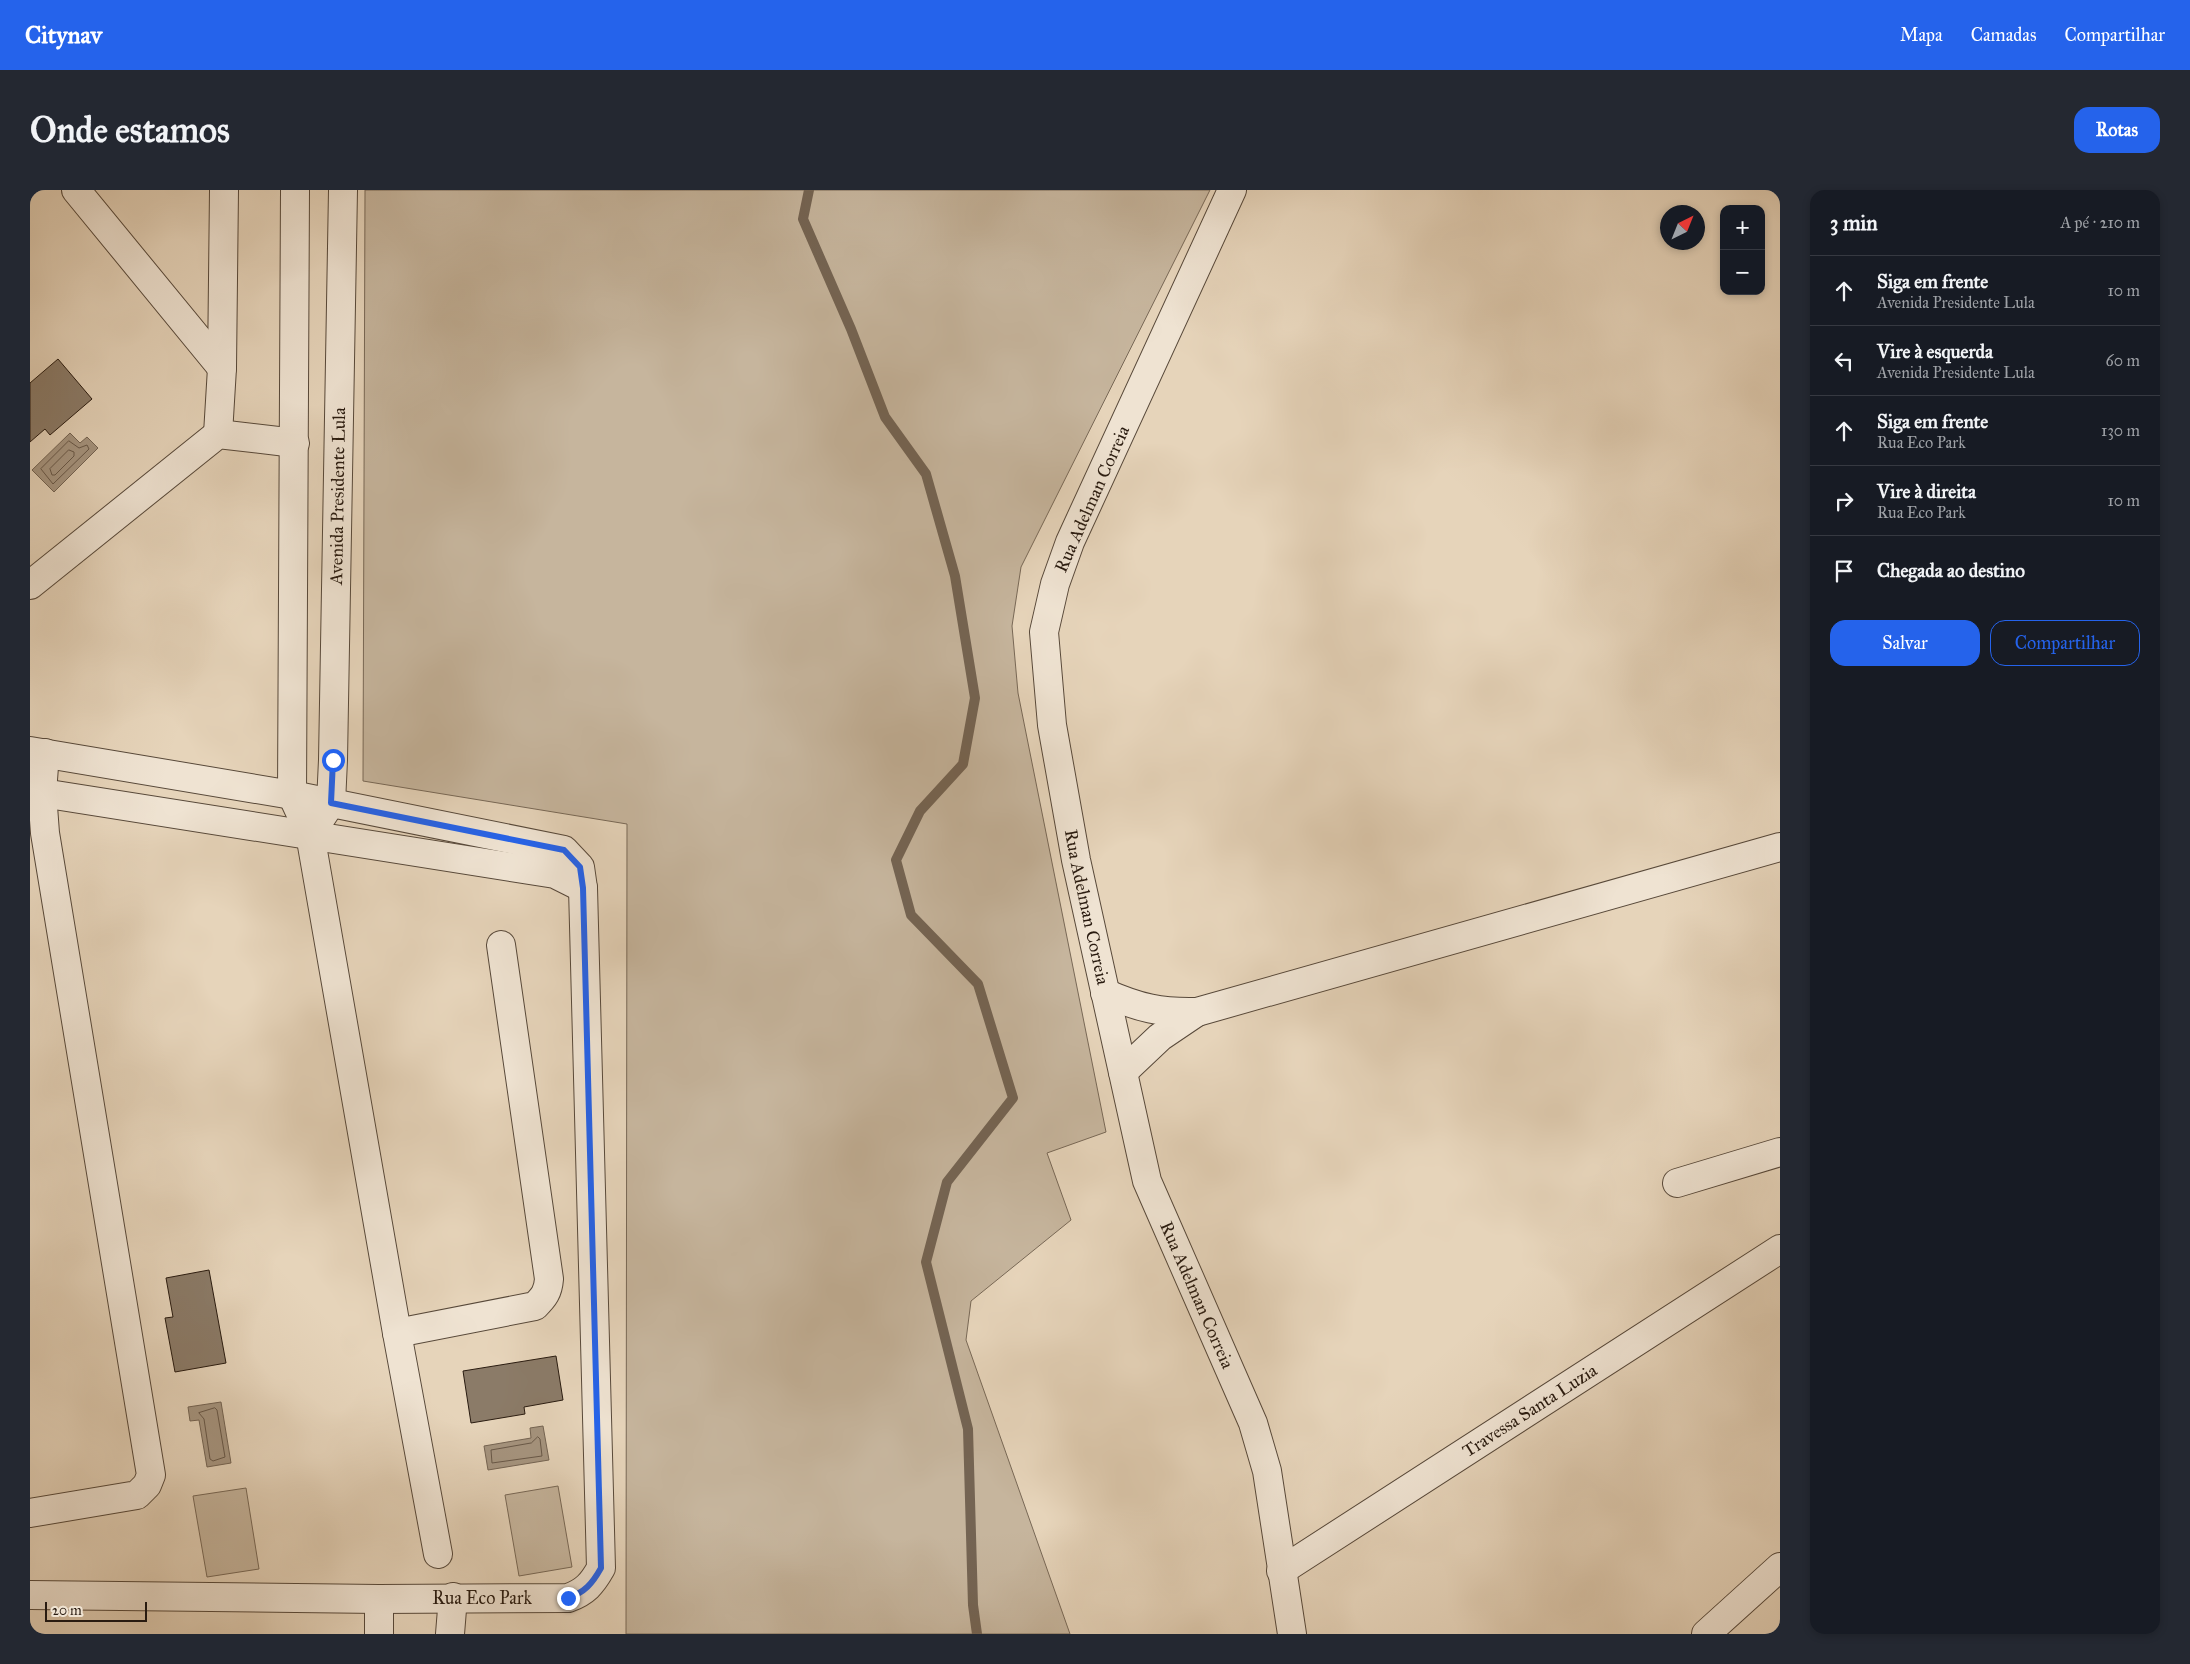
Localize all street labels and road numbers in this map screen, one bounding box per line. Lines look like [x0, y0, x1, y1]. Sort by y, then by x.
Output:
street label: Avenida Presidente Lula [325, 407, 350, 586]
street label: Rua Adelman Correia [1050, 422, 1134, 576]
street label: Rua Adelman Correia [1060, 828, 1114, 987]
street label: Rua Adelman Correia [1155, 1218, 1239, 1372]
street label: Travessa Santa Luzia [1458, 1359, 1602, 1462]
street label: Rua Eco Park [432, 1587, 532, 1609]

